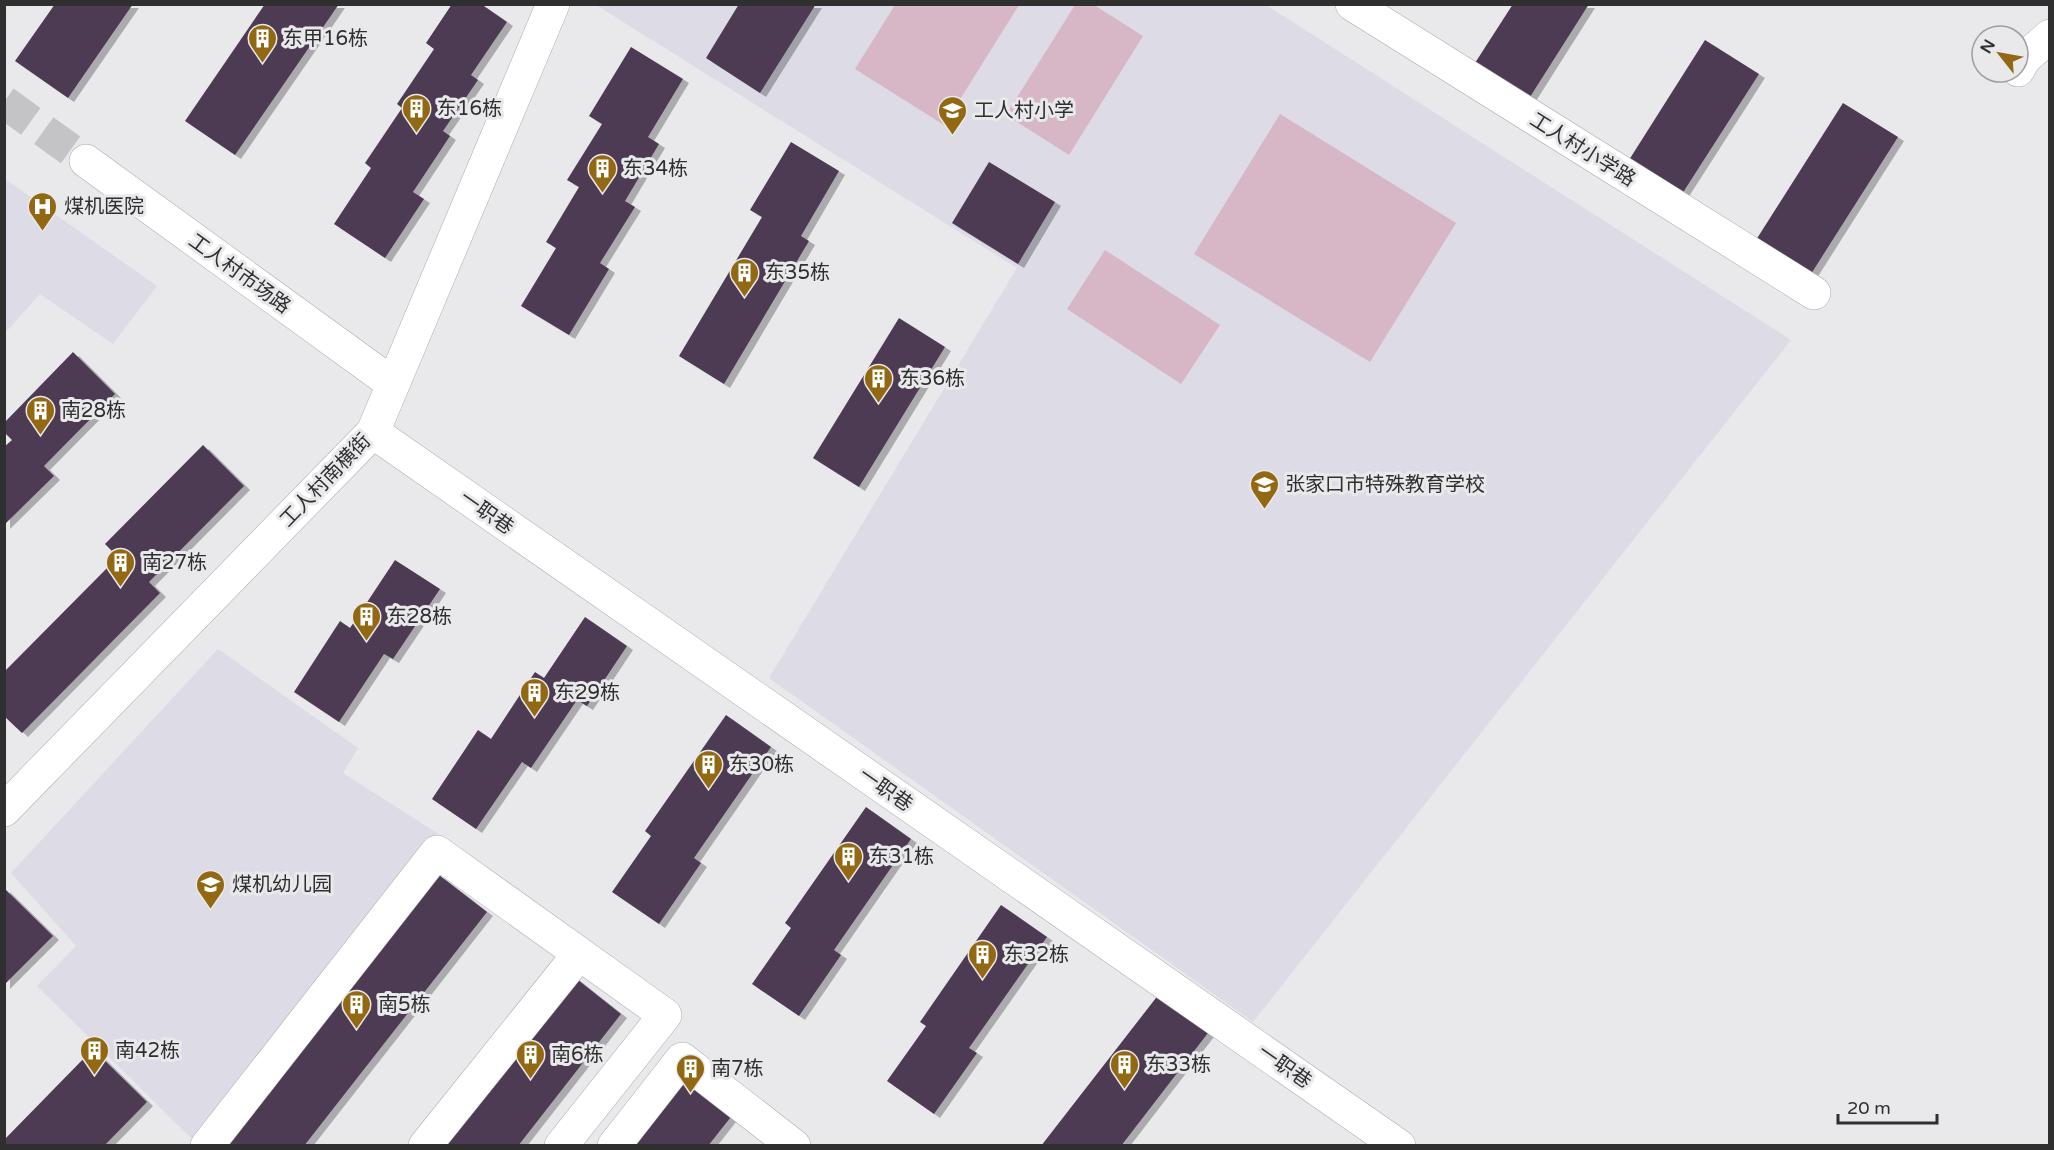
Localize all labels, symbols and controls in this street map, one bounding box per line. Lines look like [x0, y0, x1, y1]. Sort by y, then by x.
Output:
building icon: 东甲16栋 [246, 22, 278, 64]
north arrow [1970, 24, 2030, 84]
place label: 东甲16栋 [283, 27, 368, 51]
text: N [1976, 36, 2000, 57]
building icon: 东16栋 [400, 92, 432, 134]
school or university icon: 工人村小学 [937, 94, 969, 136]
place label: 东16栋 [437, 97, 502, 121]
place label: 工人村小学 [974, 99, 1074, 123]
street label: 工人村小学路 [1525, 108, 1640, 192]
building icon: 东34栋 [586, 152, 618, 194]
place label: 东34栋 [623, 157, 688, 181]
hospital icon: 煤机医院 [27, 190, 59, 232]
place label: 煤机医院 [64, 195, 144, 219]
street label: 工人村市场路 [184, 229, 295, 319]
building icon: 东35栋 [728, 256, 760, 298]
place label: 东35栋 [765, 261, 830, 285]
building icon: 东36栋 [863, 362, 895, 404]
place label: 东36栋 [900, 367, 965, 391]
building icon: 南28栋 [24, 394, 56, 436]
place label: 南28栋 [61, 399, 126, 423]
street label: 工人村南横街 [275, 429, 376, 532]
school or university icon: 张家口市特殊教育学校 [1248, 468, 1280, 510]
place label: 张家口市特殊教育学校 [1285, 473, 1485, 497]
street label: 一职巷 [455, 486, 518, 540]
building icon: 南27栋 [105, 546, 137, 588]
place label: 南27栋 [142, 551, 207, 575]
building icon: 东28栋 [350, 600, 382, 642]
place label: 东28栋 [387, 605, 452, 629]
building icon: 东29栋 [518, 676, 550, 718]
place label: 东29栋 [555, 681, 620, 705]
building icon: 东30栋 [692, 748, 724, 790]
place label: 东30栋 [729, 753, 794, 777]
street label: 一职巷 [854, 763, 917, 817]
building icon: 东31栋 [832, 840, 864, 882]
place label: 东31栋 [869, 845, 934, 869]
school or university icon: 煤机幼儿园 [195, 868, 227, 910]
place label: 煤机幼儿园 [232, 873, 332, 897]
building icon: 东32栋 [967, 938, 999, 980]
place label: 东32栋 [1004, 943, 1069, 967]
building icon: 南5栋 [341, 988, 373, 1030]
place label: 南5栋 [378, 993, 431, 1017]
building icon: 南42栋 [78, 1034, 110, 1076]
building icon: 南6栋 [514, 1038, 546, 1080]
place label: 南42栋 [115, 1039, 180, 1063]
street label: 一职巷 [1253, 1040, 1316, 1094]
place label: 南6栋 [551, 1043, 604, 1067]
building icon: 东33栋 [1109, 1048, 1141, 1090]
building icon: 南7栋 [674, 1052, 706, 1094]
place label: 东33栋 [1146, 1053, 1211, 1077]
place label: 南7栋 [711, 1057, 764, 1081]
scale bar [1838, 1087, 1937, 1125]
text: 20 m [1847, 1097, 1891, 1119]

